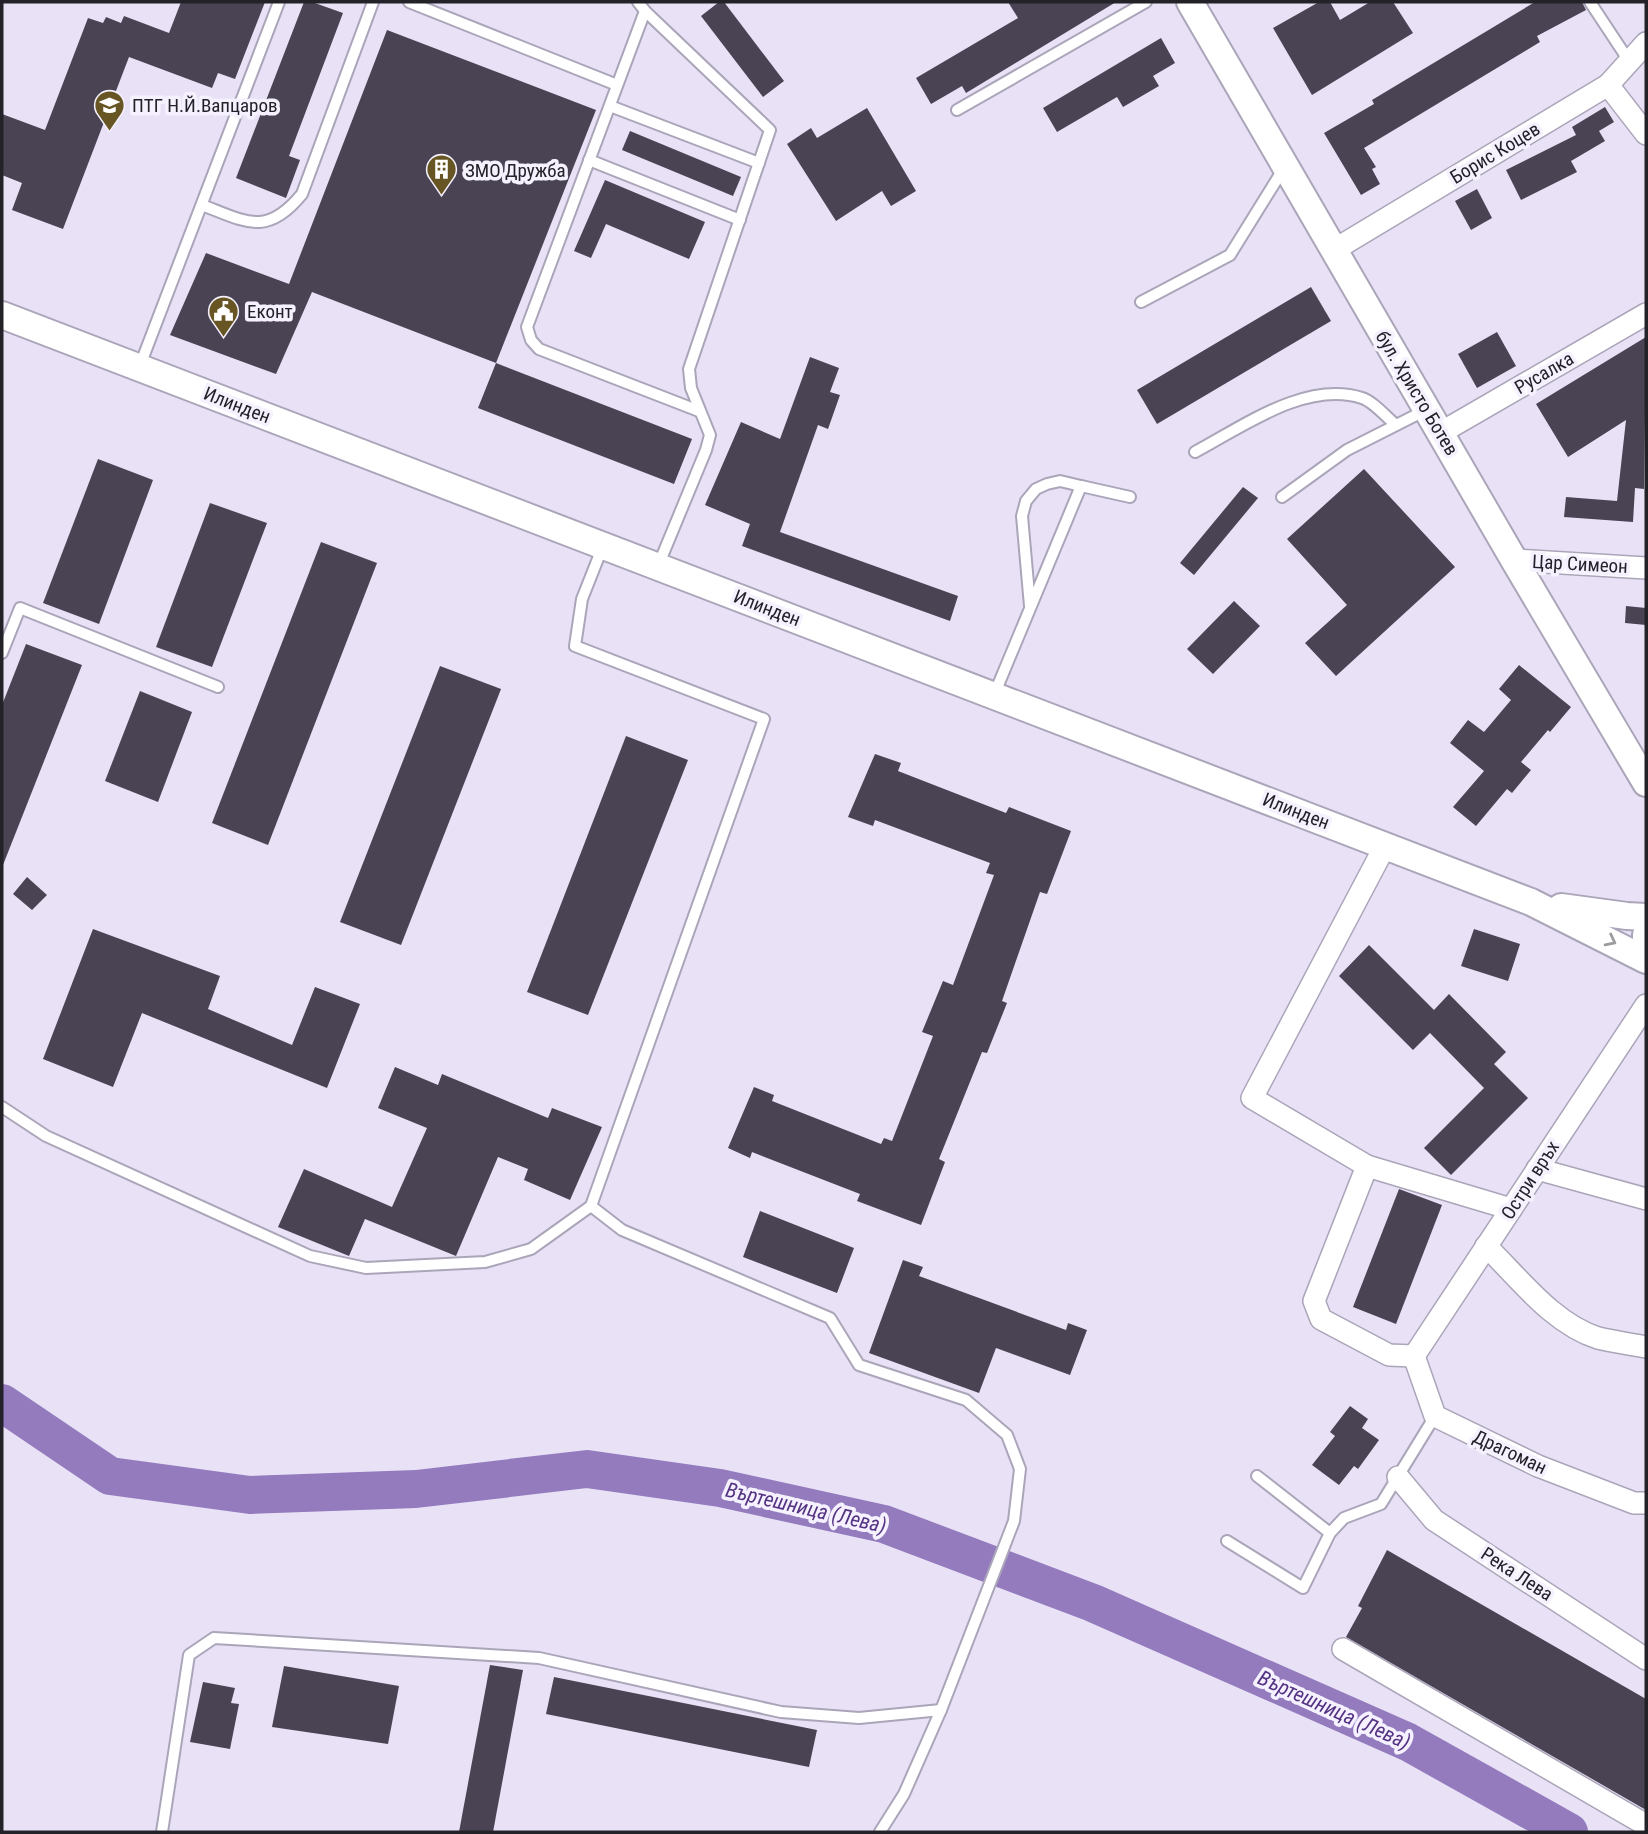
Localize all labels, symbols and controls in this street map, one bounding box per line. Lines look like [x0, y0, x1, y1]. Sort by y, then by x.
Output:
school or university icon: ПТГ Н.Й.Вапцаров [92, 88, 126, 132]
place label: ПТГ Н.Й.Вапцаров [132, 94, 278, 117]
street label: Борис Коцев [1446, 117, 1544, 189]
building icon: ЗМО Дружба [425, 153, 459, 197]
place label: ЗМО Дружба [465, 159, 566, 182]
public building icon: Еконт [207, 294, 241, 338]
place label: Еконт [247, 300, 293, 323]
street label: бул. Христо Ботев [1371, 327, 1463, 459]
street label: Русалка [1510, 347, 1578, 399]
street label: Илинден [200, 382, 274, 428]
street label: Цар Симеон [1532, 550, 1628, 578]
street label: Илинден [730, 585, 804, 631]
street label: Илинден [1259, 788, 1333, 834]
one-way arrow [1604, 933, 1616, 946]
street label: Остри връх [1496, 1136, 1564, 1224]
street label: Драгоман [1470, 1425, 1550, 1479]
water label: Въртешница (Лева) [723, 1478, 889, 1538]
street label: Река Лева [1477, 1542, 1557, 1606]
water label: Въртешница (Лева) [1254, 1666, 1414, 1754]

